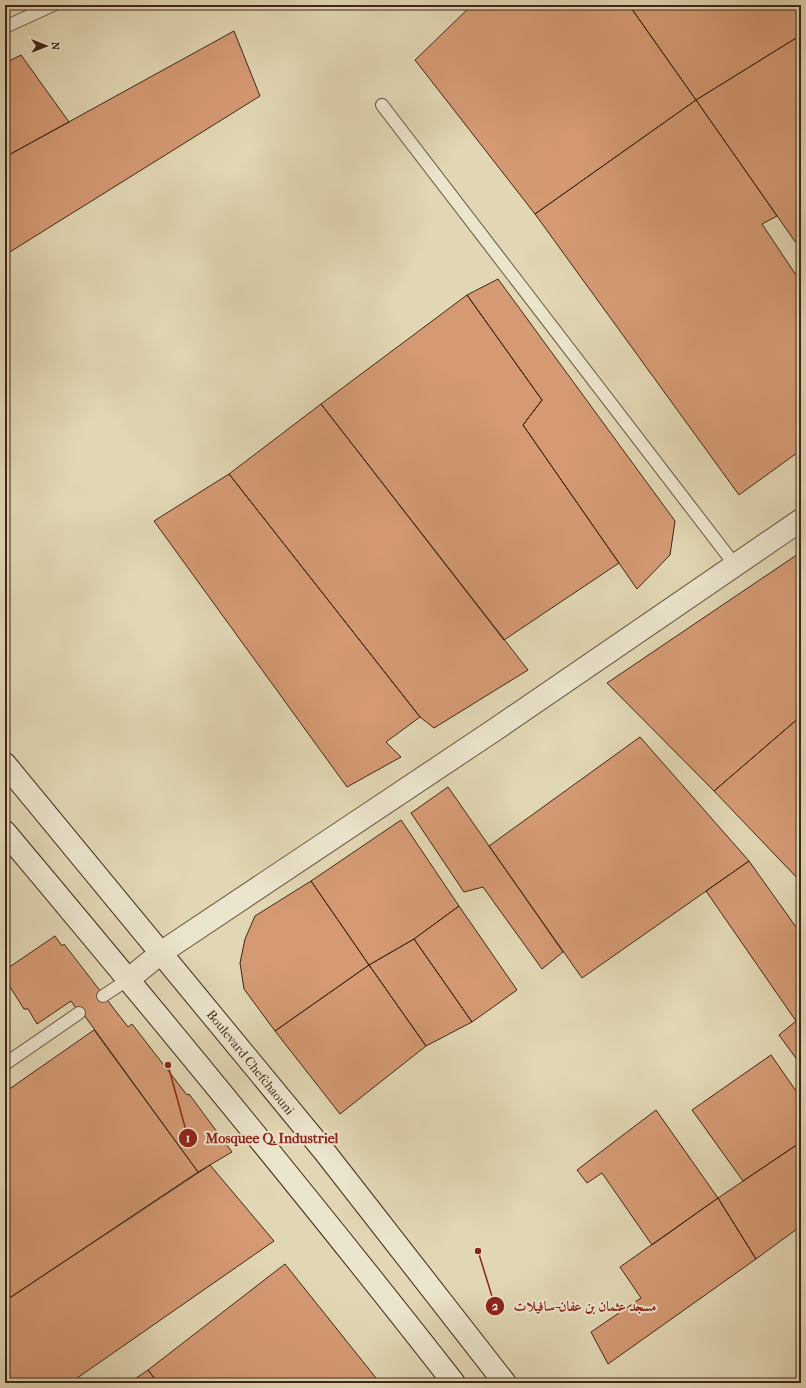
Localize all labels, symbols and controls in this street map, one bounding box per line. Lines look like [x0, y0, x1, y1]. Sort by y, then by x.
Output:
north arrow [26, 26, 66, 66]
text: N [49, 42, 62, 51]
street label: Boulevard Chefchaouni [204, 1007, 298, 1118]
callout: Mosquee Q. Industriel [178, 1125, 347, 1151]
text: Mosquee Q. Industriel [205, 1130, 339, 1147]
text: 1 [186, 1131, 190, 1145]
callout: مسجد عثمان بن عفان-سافيلات [485, 1293, 664, 1319]
text: مسجد عثمان بن عفان-سافيلات [514, 1298, 656, 1315]
text: 2 [492, 1299, 499, 1313]

